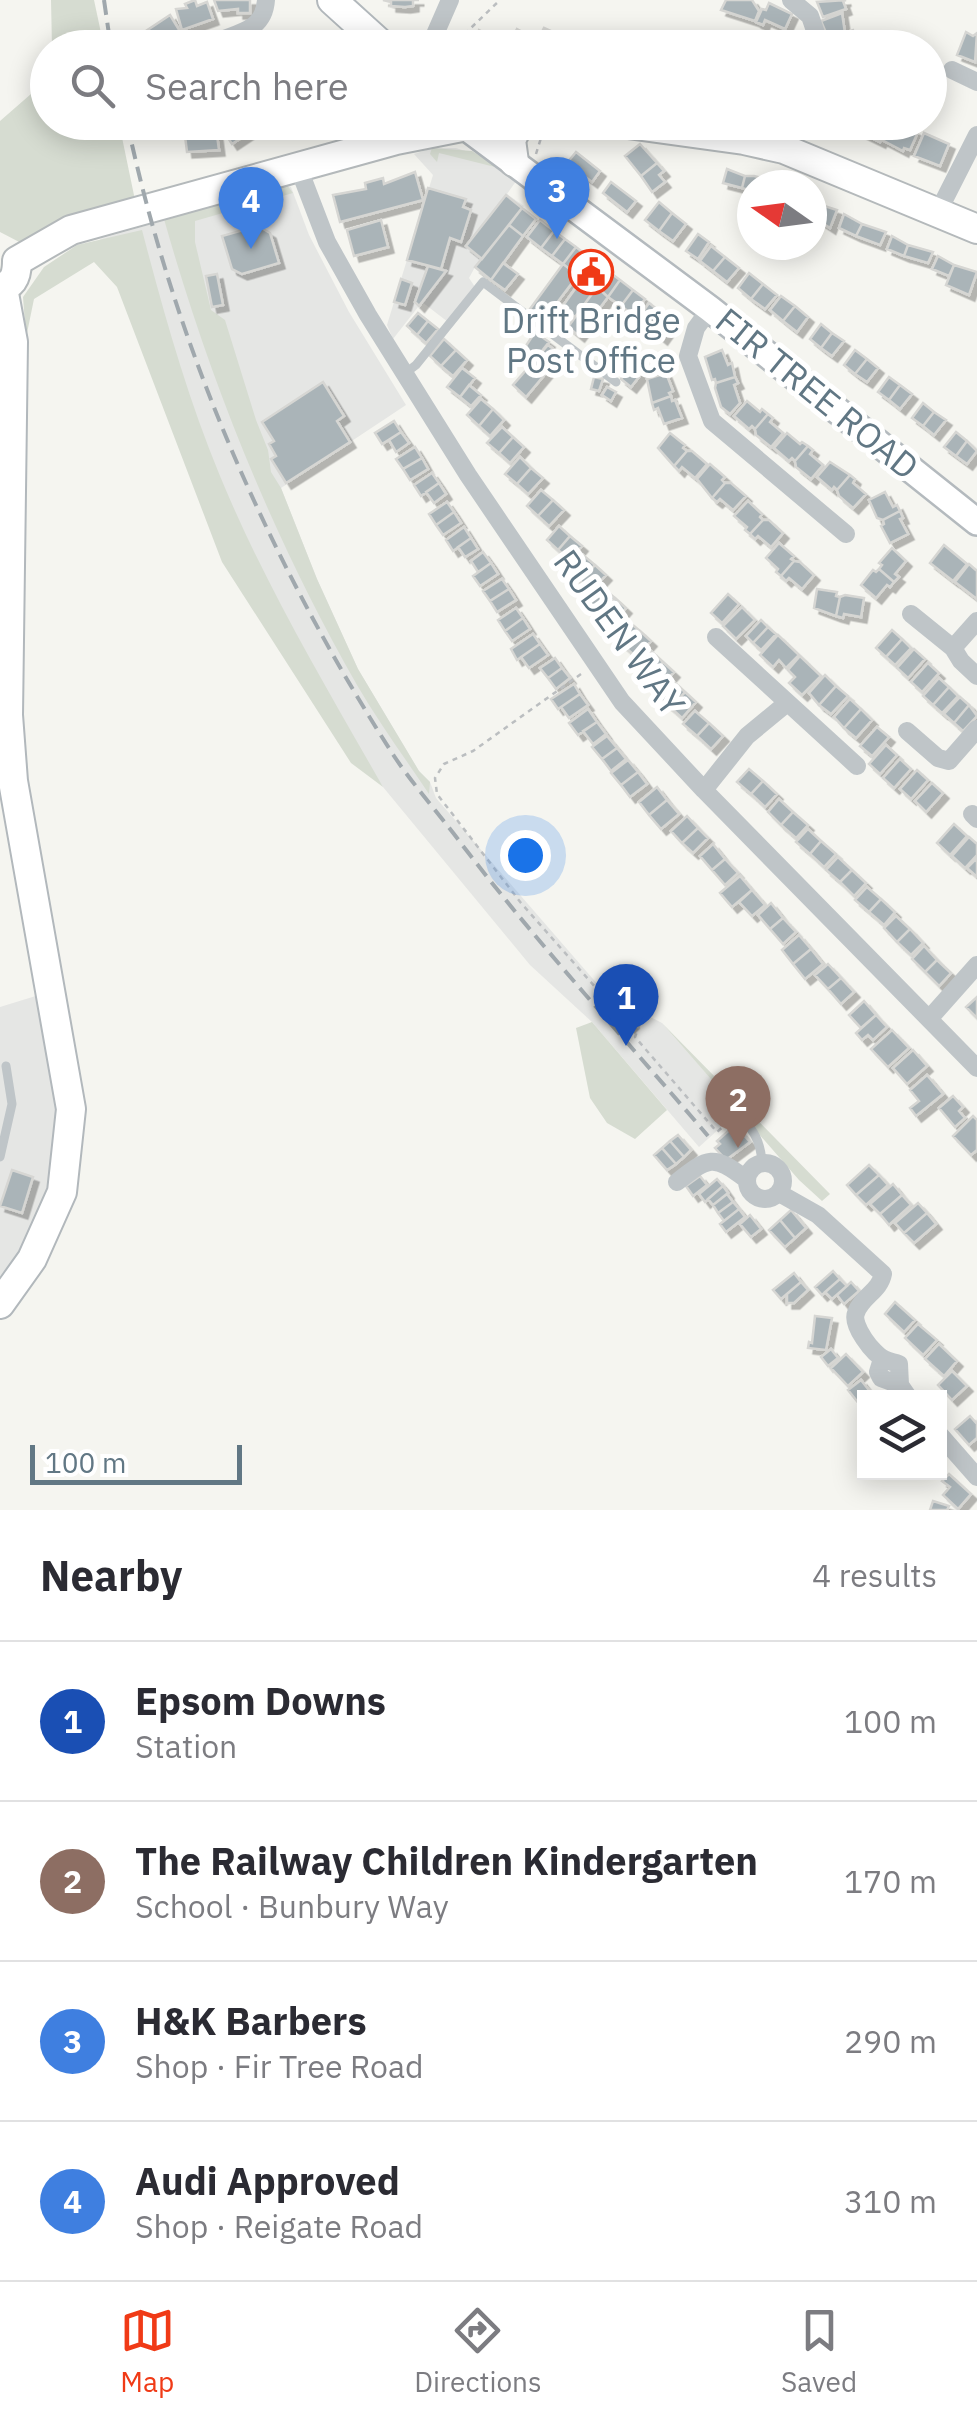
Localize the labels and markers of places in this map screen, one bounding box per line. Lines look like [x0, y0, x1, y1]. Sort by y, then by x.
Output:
pin: 3 [524, 156, 590, 239]
pin: 4 [218, 166, 284, 249]
public building icon: Drift Bridge Post Office [568, 249, 614, 295]
place label: Drift Bridge Post Office [501, 297, 681, 383]
pin: 1 [594, 964, 658, 1046]
pin: 2 [706, 1066, 770, 1148]

